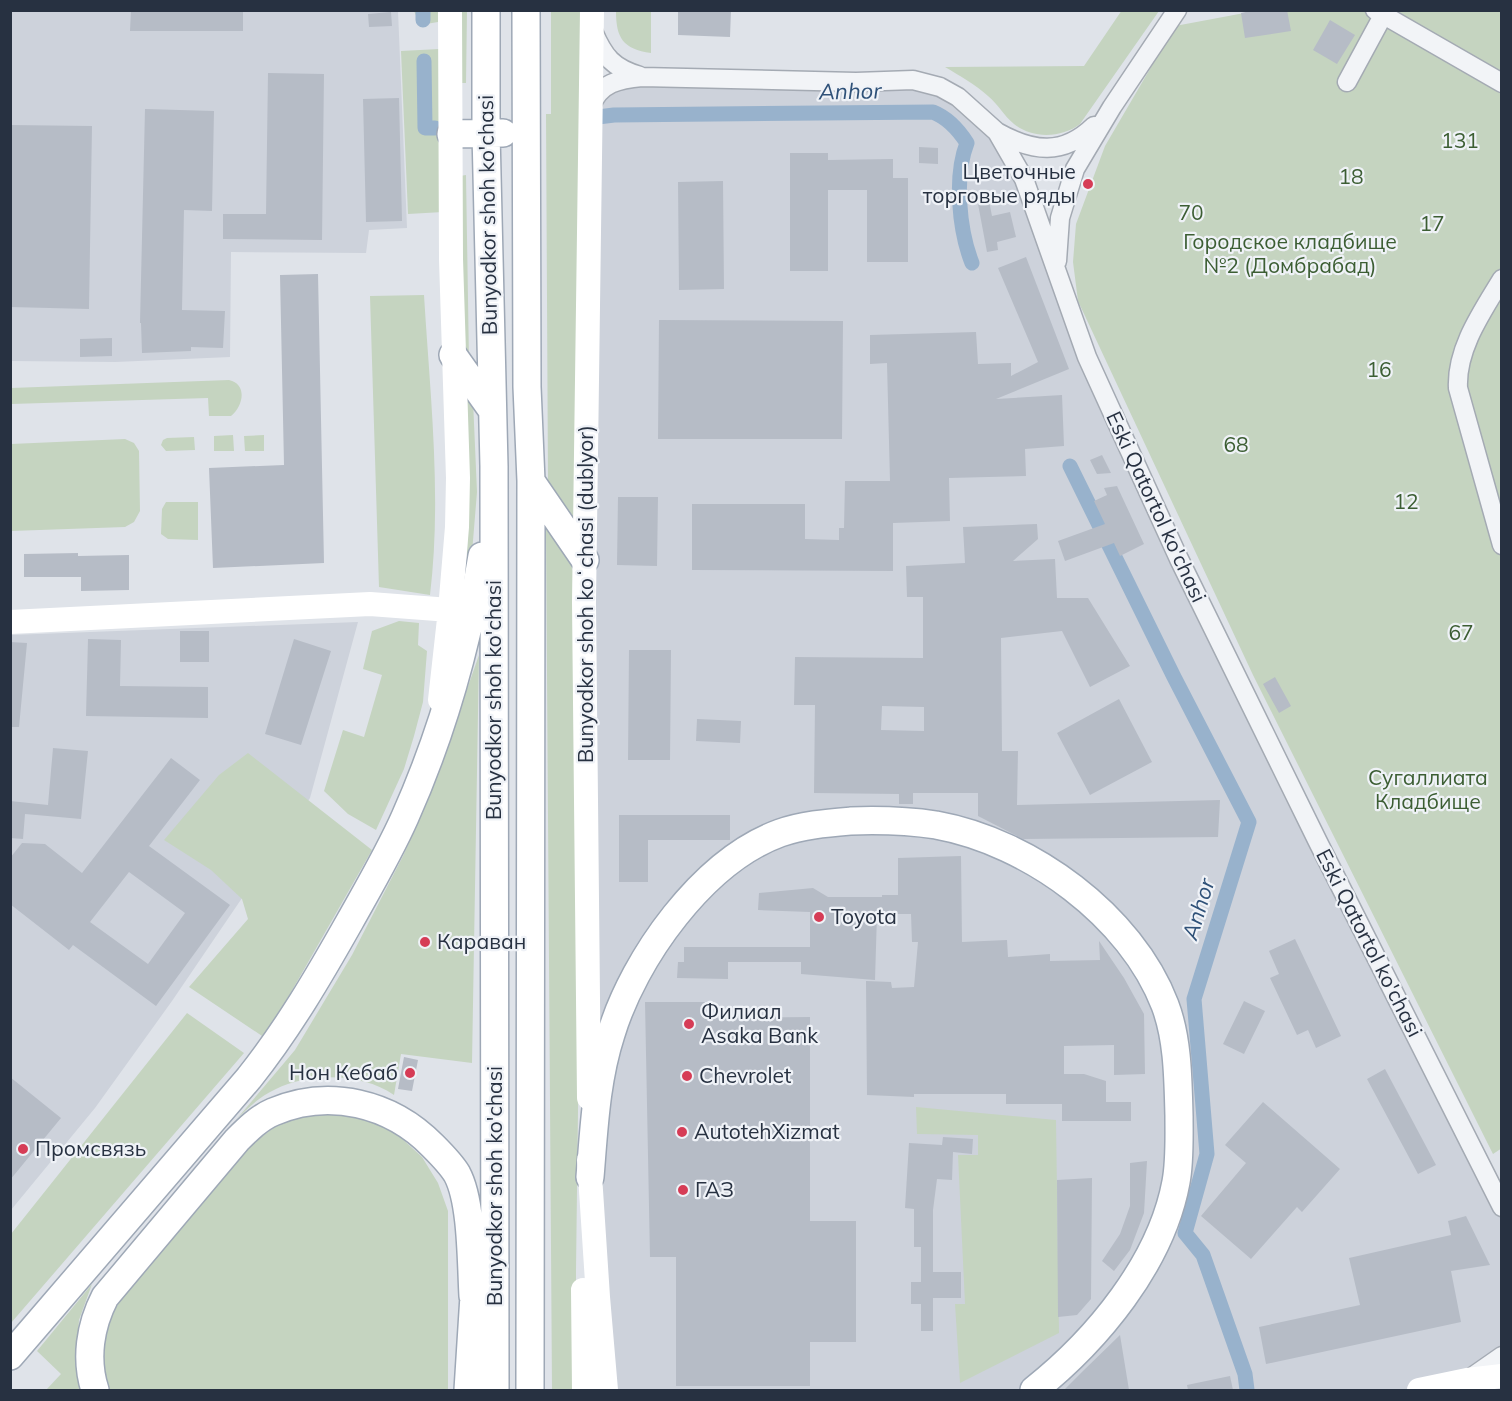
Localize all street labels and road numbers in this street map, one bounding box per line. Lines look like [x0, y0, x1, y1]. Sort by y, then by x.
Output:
street label: Bunyodkor shoh ko'chasi [472, 95, 502, 335]
street label: Eski Qatortol ko'chasi [1101, 407, 1213, 606]
street label: Bunyodkor shoh koʻchasi (dublyor) [572, 425, 598, 763]
street label: Bunyodkor shoh ko'chasi [480, 580, 506, 820]
street label: Eski Qatortol ko'chasi [1311, 844, 1429, 1041]
street label: Bunyodkor shoh ko'chasi [481, 1066, 507, 1306]

